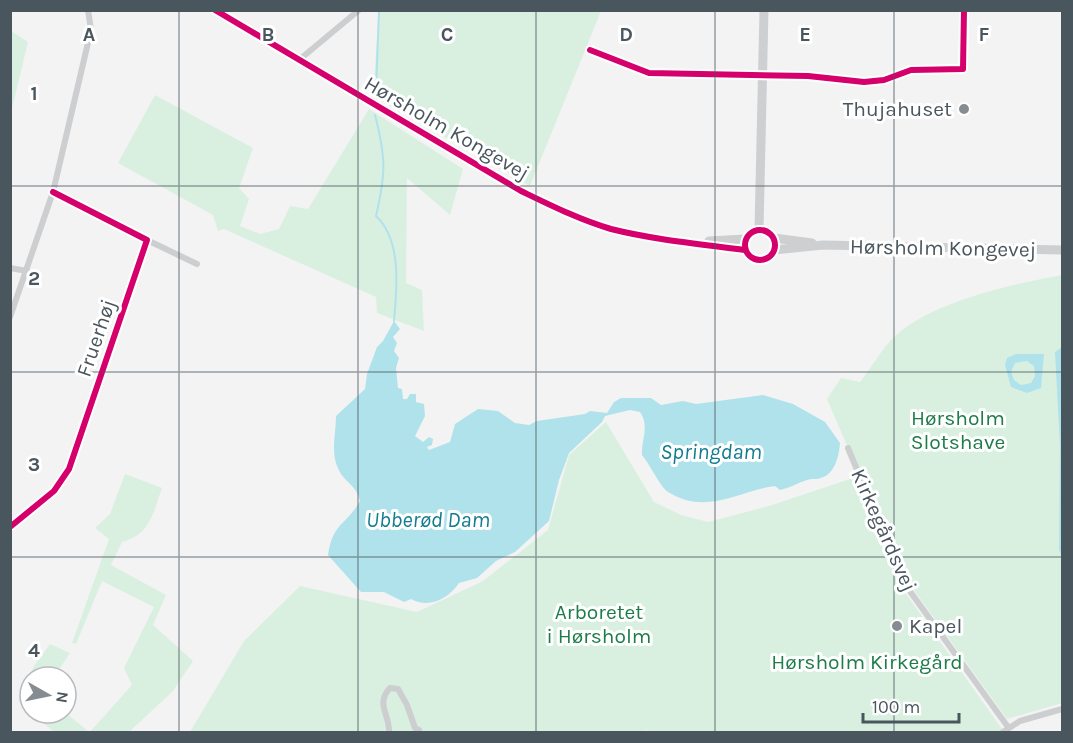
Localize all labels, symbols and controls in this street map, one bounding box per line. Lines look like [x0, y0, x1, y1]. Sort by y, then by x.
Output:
text: A [83, 23, 96, 46]
text: B [262, 23, 274, 46]
text: C [441, 23, 453, 46]
text: D [619, 23, 633, 46]
text: E [799, 23, 811, 46]
text: F [979, 23, 990, 46]
street label: Hørsholm Kongevej [360, 71, 534, 185]
text: 1 [30, 82, 38, 105]
place label: Thujahuset [843, 97, 952, 121]
marker: Thujahuset [957, 102, 971, 116]
street label: Hørsholm Kongevej [850, 234, 1036, 262]
text: 2 [28, 267, 40, 290]
street label: Fruerhøj [72, 296, 120, 380]
park label: Hørsholm Slotshave [911, 406, 1005, 454]
water label: Springdam [660, 439, 762, 465]
text: 3 [28, 453, 40, 476]
street label: Kirkegårdsvej [846, 465, 922, 595]
water label: Ubberød Dam [366, 507, 490, 533]
park label: Arboretet i Hørsholm [546, 600, 652, 648]
place label: Kapel [909, 614, 962, 638]
marker: Kapel [890, 619, 904, 633]
text: 4 [28, 639, 40, 662]
park label: Hørsholm Kirkegård [771, 650, 963, 674]
north arrow [18, 665, 78, 725]
scale bar [863, 686, 959, 724]
text: N [52, 690, 73, 704]
text: 100 m [872, 696, 920, 718]

